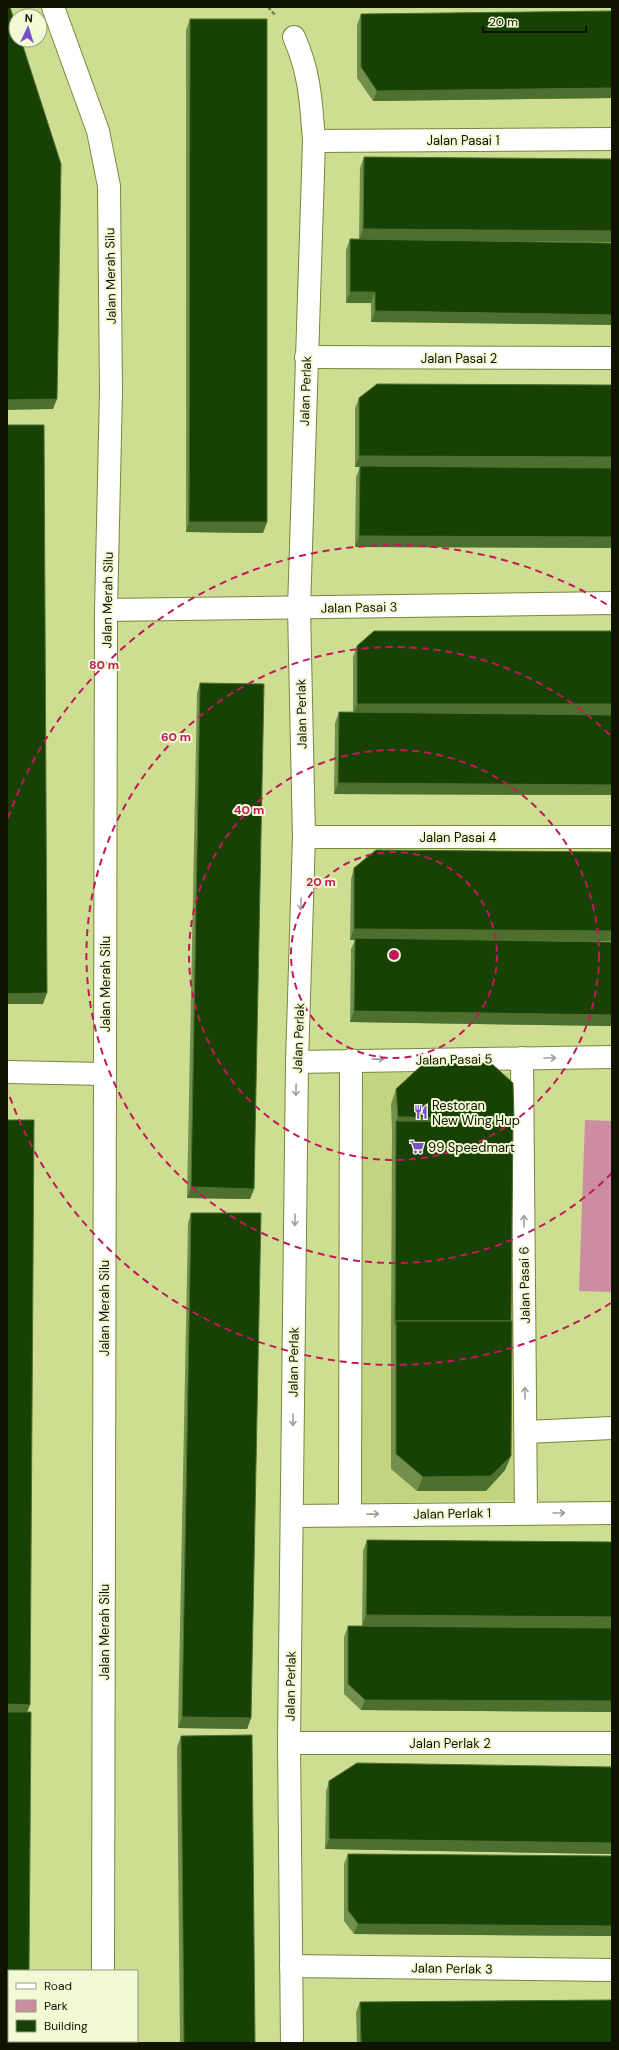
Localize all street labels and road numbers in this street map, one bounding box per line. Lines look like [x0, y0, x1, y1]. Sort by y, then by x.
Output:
street label: Jalan Pasai 1 [426, 132, 500, 149]
street label: Jalan Merah Silu [101, 228, 120, 324]
street label: Jalan Pasai 2 [421, 350, 497, 367]
street label: Jalan Perlak [296, 355, 315, 426]
street label: Jalan Merah Silu [98, 552, 117, 648]
street label: Jalan Pasai 3 [321, 598, 397, 617]
street label: Jalan Perlak [292, 678, 311, 749]
street label: Jalan Pasai 4 [420, 829, 497, 846]
street label: Jalan Merah Silu [97, 936, 114, 1032]
street label: Jalan Perlak [289, 1002, 308, 1073]
street label: Jalan Pasai 5 [415, 1050, 493, 1069]
street label: Jalan Pasai 6 [515, 1246, 534, 1324]
street label: Jalan Merah Silu [96, 1260, 113, 1356]
street label: Jalan Perlak [284, 1326, 303, 1397]
street label: Jalan Perlak 1 [413, 1504, 491, 1523]
street label: Jalan Merah Silu [96, 1584, 113, 1680]
street label: Jalan Perlak [281, 1650, 300, 1721]
street label: Jalan Perlak 2 [409, 1735, 491, 1752]
street label: Jalan Perlak 3 [411, 1959, 493, 1978]

